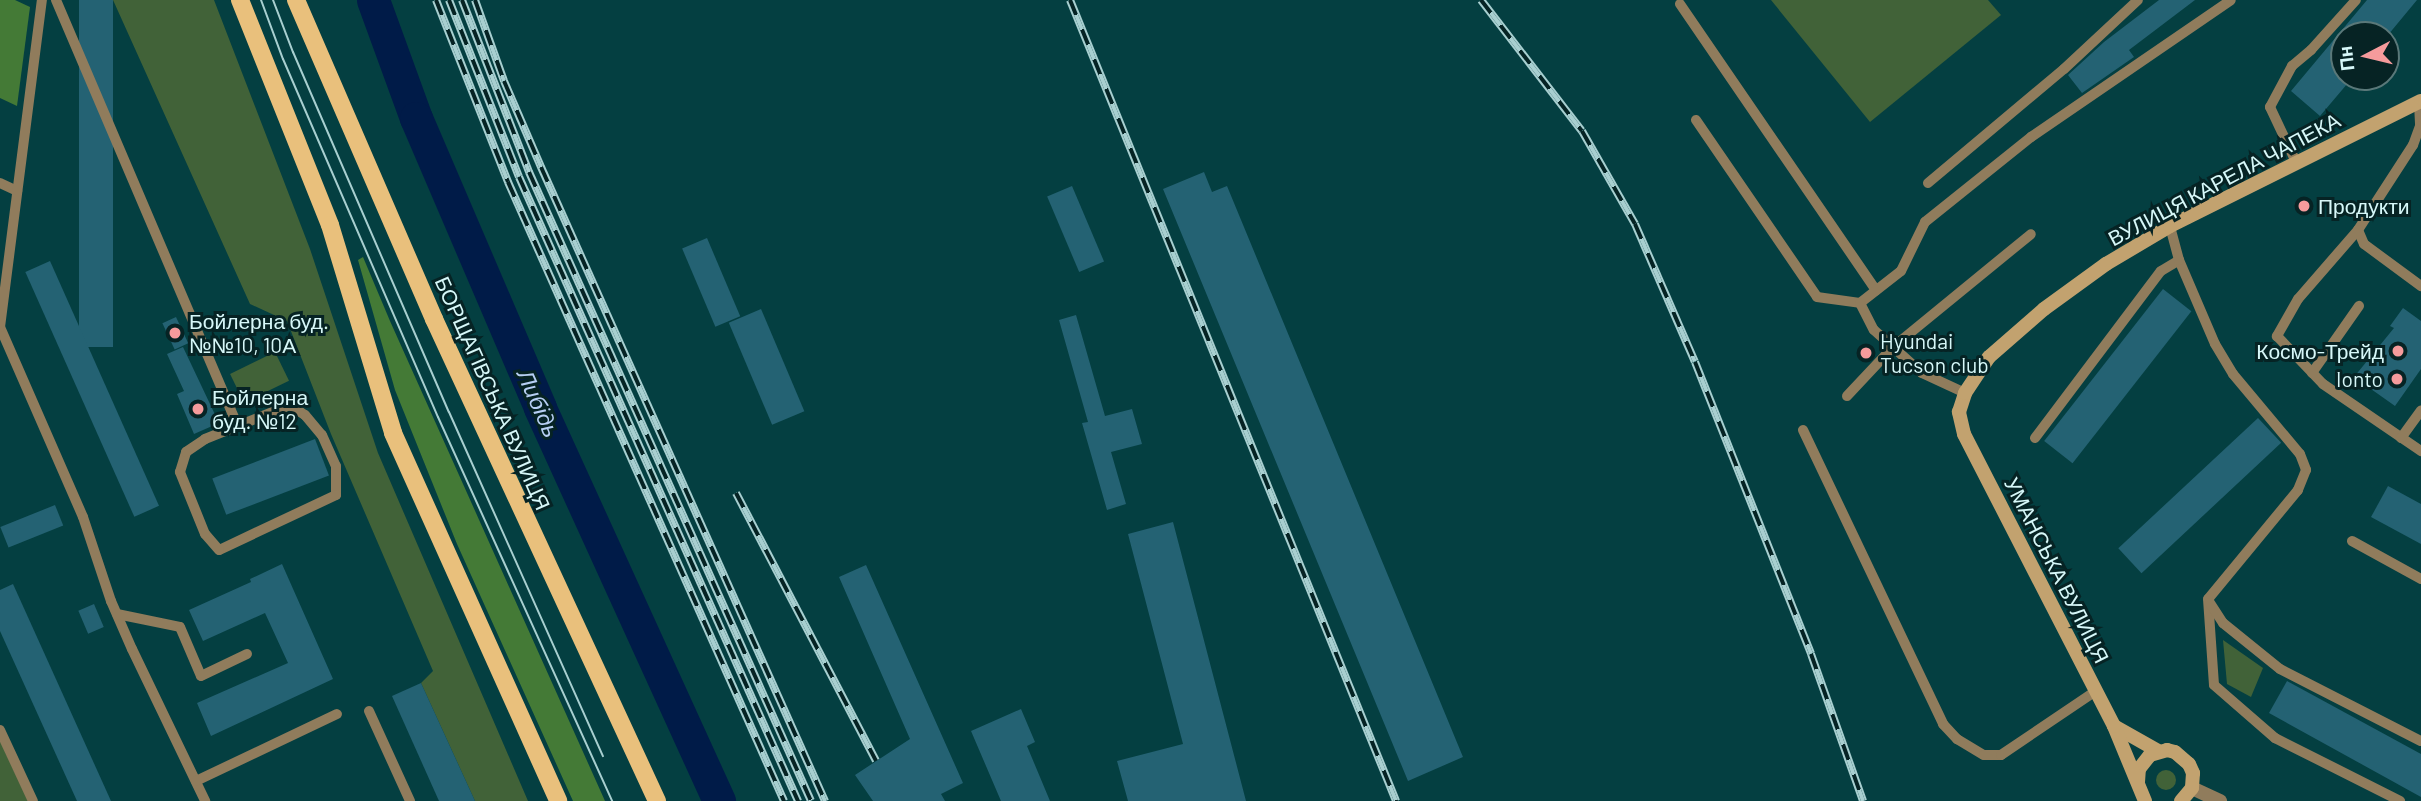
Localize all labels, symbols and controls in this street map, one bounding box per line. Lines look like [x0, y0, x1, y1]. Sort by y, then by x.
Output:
north arrow [2330, 21, 2400, 91]
text: Пн [2333, 45, 2359, 72]
street label: ВУЛИЦЯ КАРЕЛА ЧАПЕКА [2104, 107, 2344, 251]
place label: Продукти [2318, 193, 2410, 219]
marker: Продукти [2296, 198, 2312, 214]
street label: БОРЩАГІВСЬКА ВУЛИЦЯ [430, 272, 556, 514]
place label: Бойлерна буд. №№10, 10А [189, 308, 329, 358]
marker: Бойлерна буд. №№10, 10А [167, 325, 183, 341]
place label: Hyundai Tucson club [1880, 328, 1989, 378]
place label: Космо-Трейд [2256, 338, 2384, 364]
marker: Космо-Трейд [2390, 343, 2406, 359]
marker: Hyundai Tucson club [1858, 345, 1874, 361]
water label: Либідь [512, 365, 566, 441]
place label: Ionto [2336, 366, 2383, 392]
marker: Ionto [2389, 371, 2405, 387]
place label: Бойлерна буд. №12 [212, 384, 308, 434]
marker: Бойлерна буд. №12 [190, 401, 206, 417]
street label: УМАНСЬКА ВУЛИЦЯ [1999, 473, 2115, 667]

